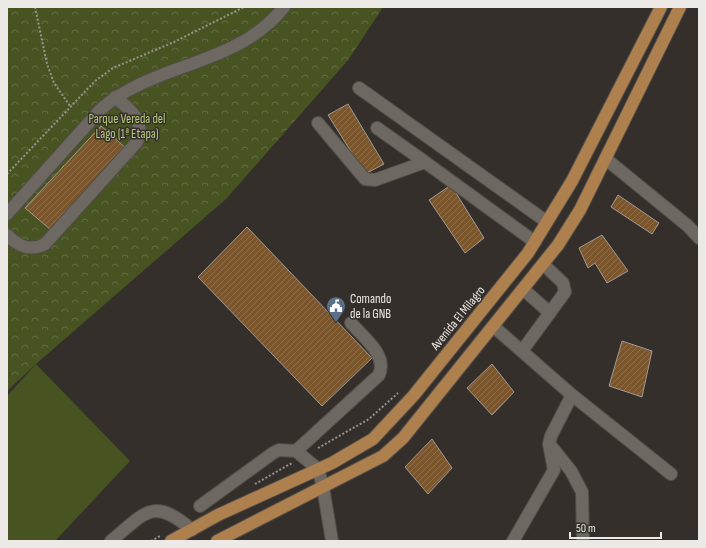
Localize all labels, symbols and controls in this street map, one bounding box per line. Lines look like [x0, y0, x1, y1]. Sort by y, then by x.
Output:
park label: Parque Vereda del Lago (1ª Etapa) [89, 111, 165, 142]
street label: Avenida El Milagro [427, 283, 489, 354]
place label: Comando de la GNB [350, 291, 391, 322]
public building icon: Comando de la GNB [325, 295, 347, 323]
scale bar [570, 514, 661, 540]
text: 50 m [576, 521, 596, 536]

